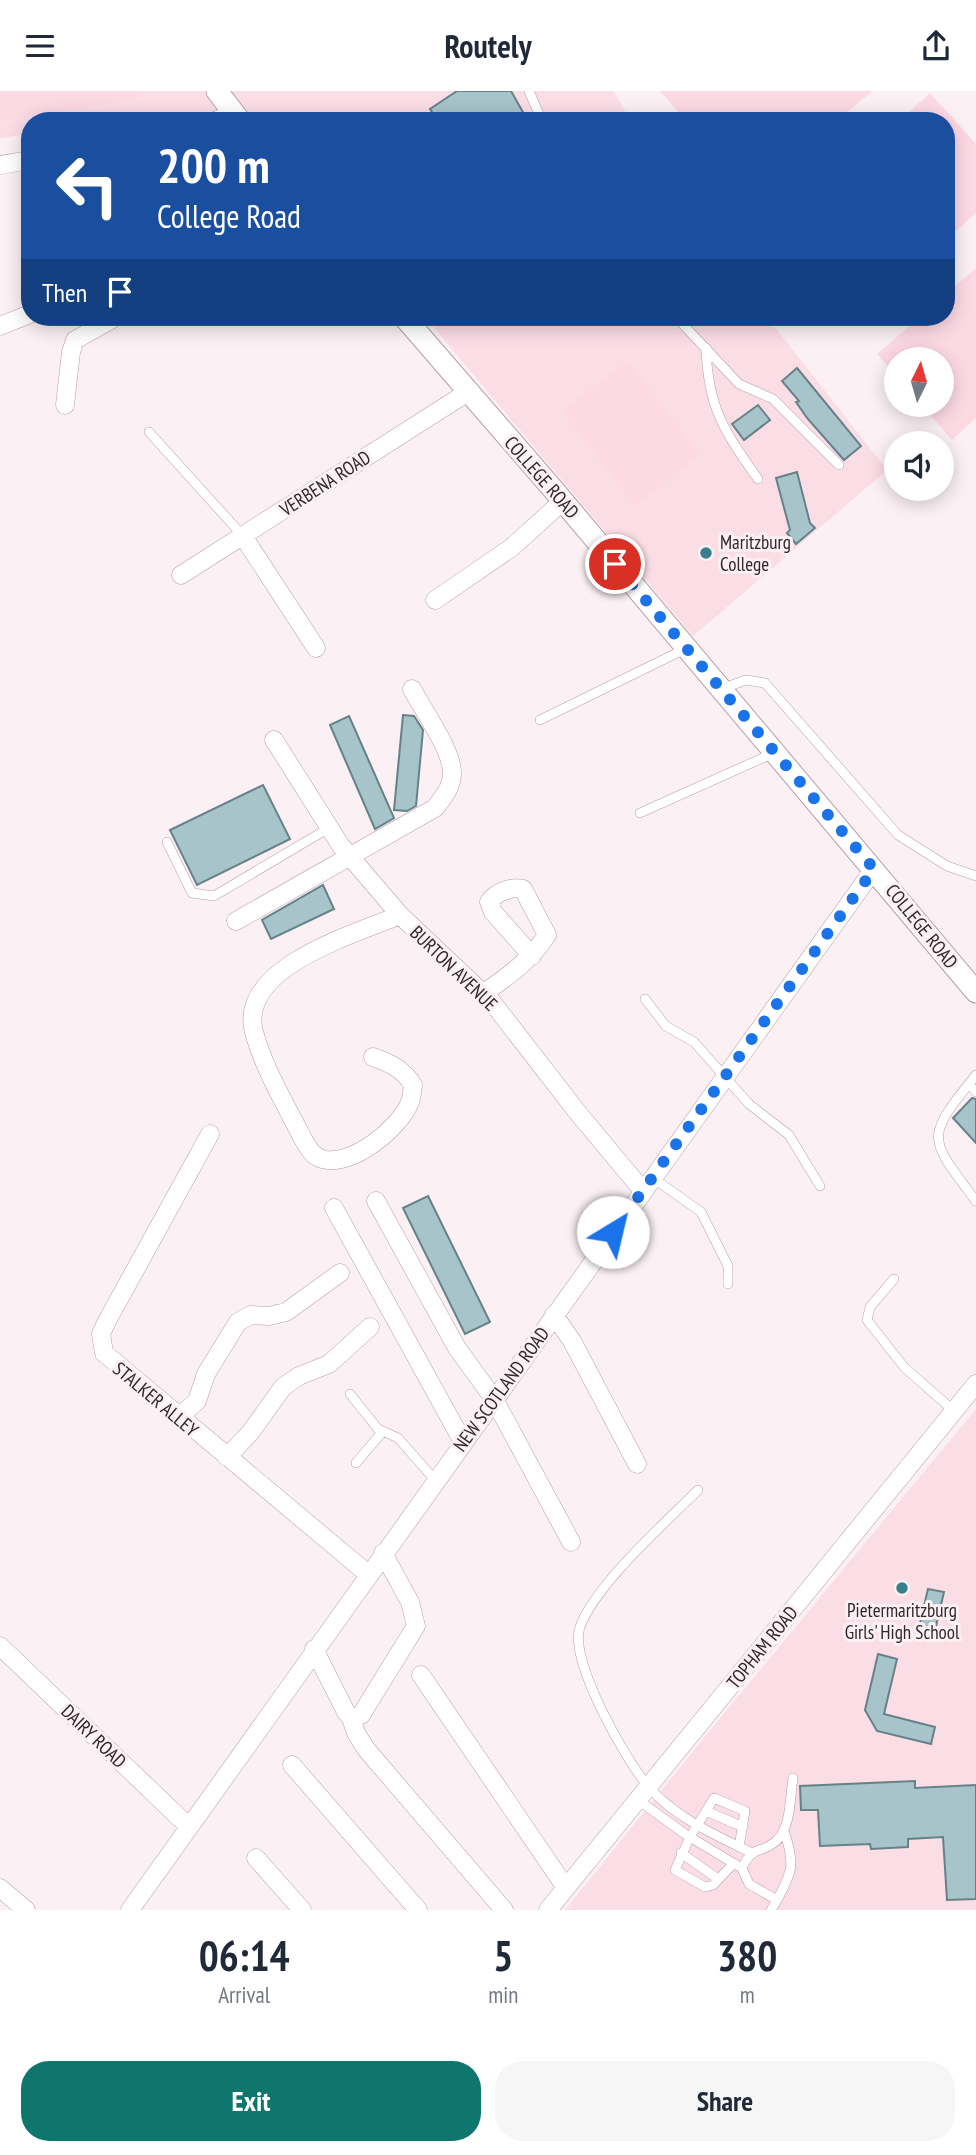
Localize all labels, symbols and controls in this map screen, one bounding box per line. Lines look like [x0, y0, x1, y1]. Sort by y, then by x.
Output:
text: Routely [445, 25, 531, 67]
icon: menu [21, 27, 59, 65]
icon: share [917, 27, 955, 65]
text: 200 m [157, 133, 270, 197]
icon: left [42, 140, 133, 231]
text: College Road [157, 195, 301, 237]
icon: arrive [101, 273, 139, 311]
text: Then [42, 276, 87, 309]
north arrow [884, 347, 954, 417]
map controls [884, 347, 954, 501]
street label: COLLEGE ROAD [500, 431, 584, 523]
button: sound [884, 431, 954, 501]
street label: VERBENA ROAD [274, 445, 375, 522]
place label: Maritzburg College [720, 530, 791, 576]
pin [585, 534, 645, 594]
icon: arrive [596, 545, 634, 583]
marker: Maritzburg College [698, 545, 714, 561]
street label: COLLEGE ROAD [881, 879, 963, 973]
street label: BURTON AVENUE [405, 920, 503, 1016]
position arrow [576, 1195, 650, 1269]
street label: NEW SCOTLAND ROAD [448, 1322, 554, 1456]
street label: STALKER ALLEY [108, 1356, 204, 1442]
marker: Pietermaritzburg Girls' High School [894, 1580, 910, 1596]
place label: Pietermaritzburg Girls' High School [845, 1598, 960, 1644]
street label: TOPHAM ROAD [721, 1601, 803, 1693]
street label: DAIRY ROAD [56, 1699, 132, 1773]
text: 06:14 [199, 1928, 290, 1983]
text: 5 [493, 1928, 513, 1983]
text: 380 [717, 1928, 777, 1983]
text: Arrival [218, 1980, 270, 2009]
text: min [488, 1980, 518, 2009]
text: m [740, 1980, 755, 2009]
button: Exit [21, 2061, 481, 2141]
button: Share [495, 2061, 955, 2141]

